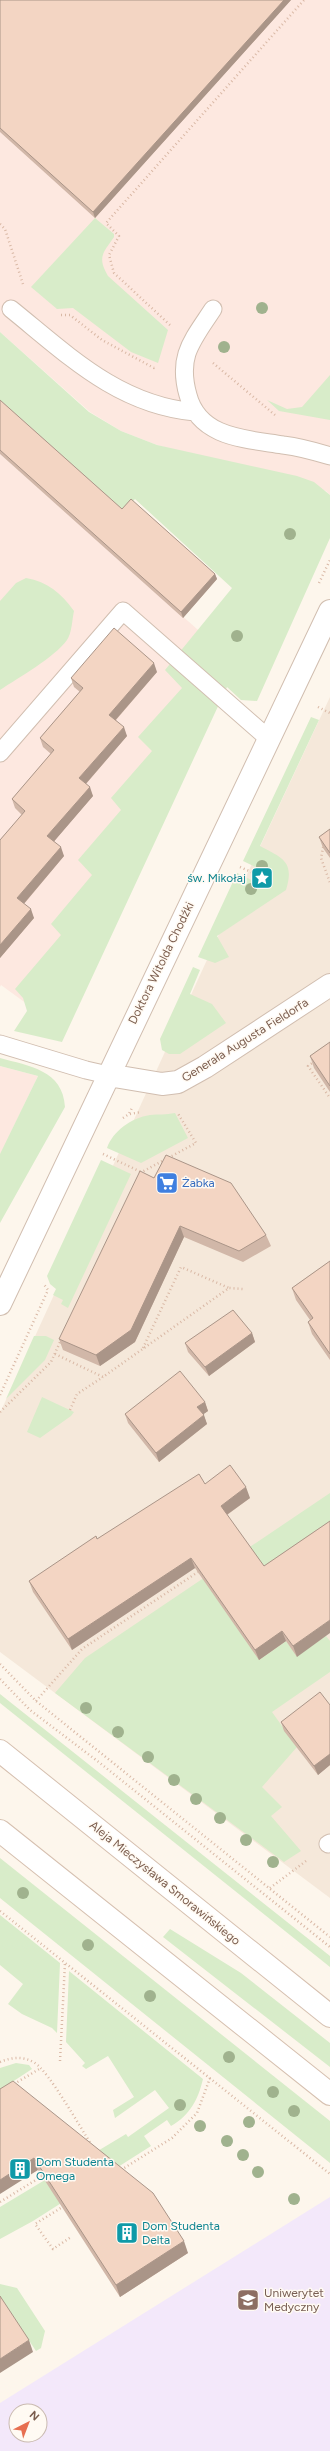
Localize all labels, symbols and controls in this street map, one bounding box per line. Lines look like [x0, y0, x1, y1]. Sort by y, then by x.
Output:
place icon: św. Mikołaj [249, 865, 275, 891]
place label: św. Mikołaj [187, 871, 246, 885]
street label: Doktora Witolda Chodźki [125, 900, 197, 1026]
street label: Generała Augusta Fieldorfa [179, 995, 311, 1085]
supermarket icon: Żabka [154, 1170, 180, 1196]
place label: Żabka [182, 1176, 215, 1190]
street label: Aleja Mieczysława Smorawińskiego [87, 1818, 243, 1948]
place label: Dom Studenta Omega [36, 2155, 114, 2183]
building icon: Dom Studenta Omega [7, 2156, 33, 2182]
place label: Dom Studenta Delta [142, 2219, 220, 2247]
building icon: Dom Studenta Delta [114, 2220, 140, 2246]
place label: Uniwerytet Medyczny [264, 2286, 324, 2314]
school or university icon: Uniwerytet Medyczny [235, 2287, 261, 2313]
north arrow [8, 2403, 48, 2443]
text: N [27, 2408, 42, 2424]

